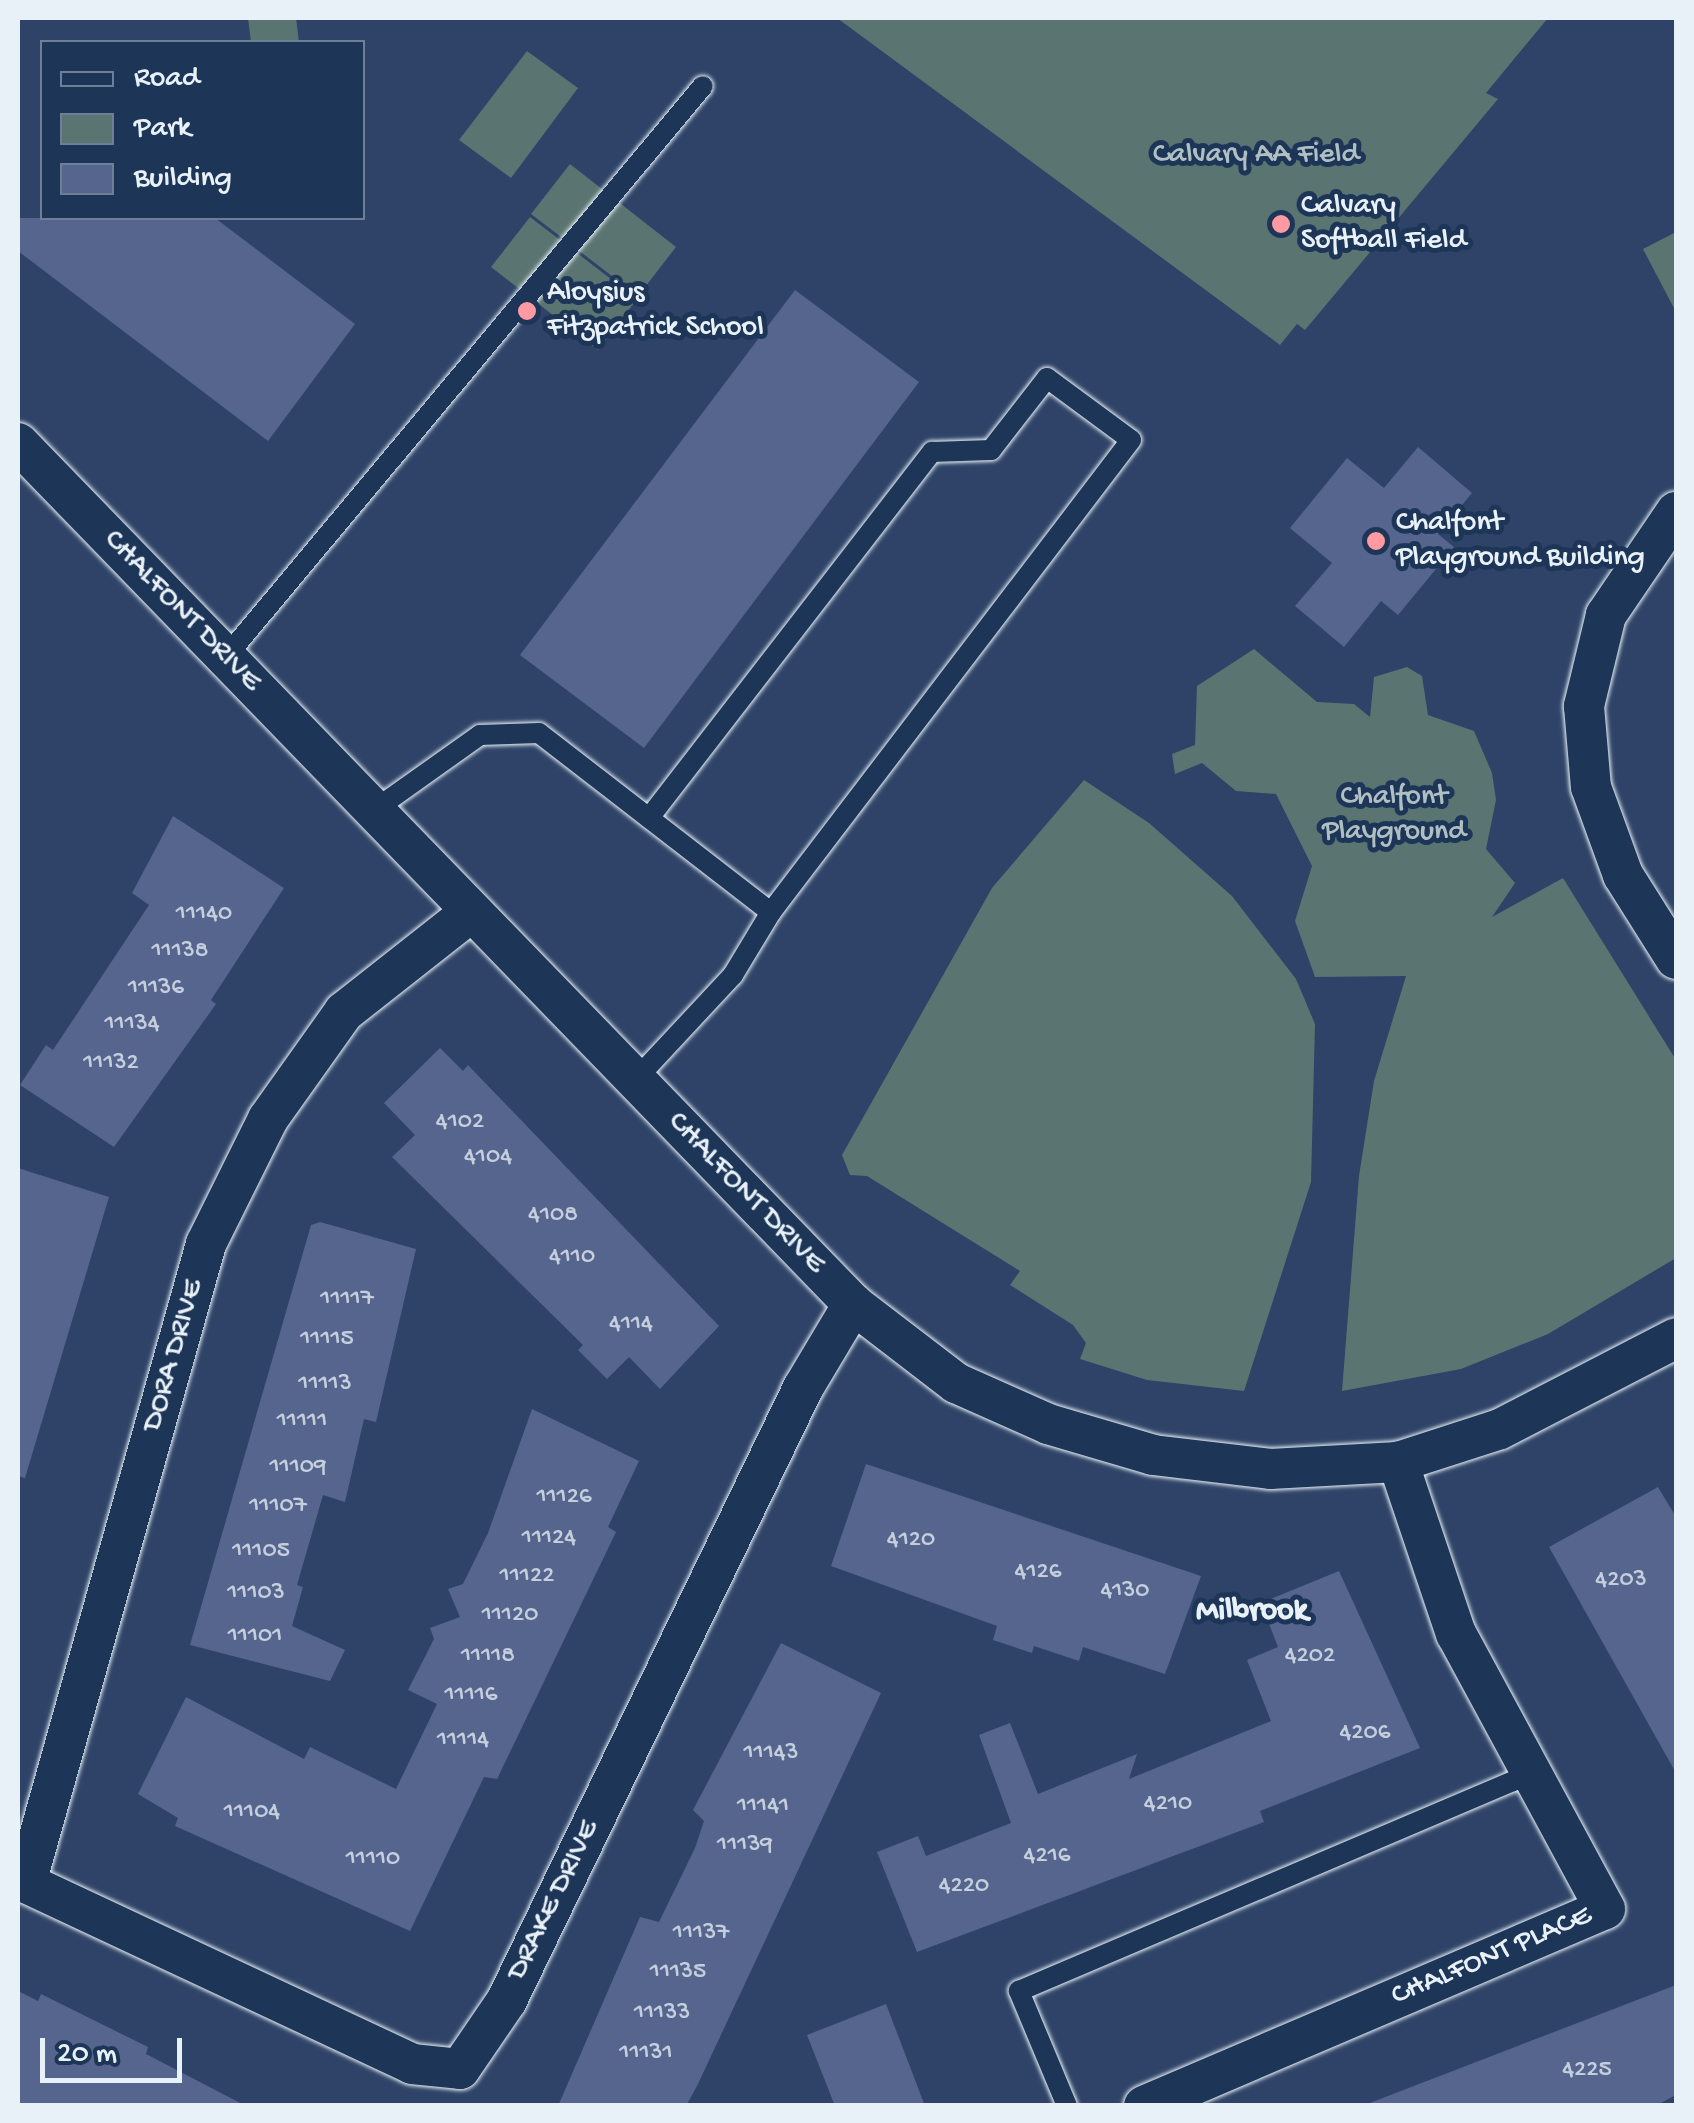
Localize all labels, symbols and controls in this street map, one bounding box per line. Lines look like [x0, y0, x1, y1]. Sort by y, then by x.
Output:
legend [40, 40, 365, 220]
text: Road [134, 62, 200, 97]
text: Park [134, 112, 191, 147]
park label: Calvary AA Field [1153, 138, 1359, 174]
text: Building [134, 162, 232, 197]
place label: Calvary Softball Field [1301, 189, 1466, 260]
marker: Calvary Softball Field [1270, 213, 1292, 235]
place label: Aloysius Fitzpatrick School [547, 276, 764, 346]
marker: Aloysius Fitzpatrick School [516, 300, 538, 322]
place label: Chalfont Playground Building [1396, 506, 1645, 576]
street label: CHALFONT DRIVE [95, 523, 267, 701]
marker: Chalfont Playground Building [1365, 530, 1387, 552]
park label: Chalfont Playground [1322, 780, 1466, 850]
house number: 11140 [176, 900, 232, 930]
house number: 11138 [152, 937, 208, 967]
house number: 11136 [128, 974, 184, 1004]
house number: 11134 [104, 1010, 160, 1040]
house number: 11132 [83, 1049, 139, 1079]
street label: CHALFONT DRIVE [659, 1105, 831, 1283]
house number: 4102 [436, 1108, 484, 1138]
house number: 4104 [464, 1143, 512, 1173]
house number: 4108 [528, 1201, 578, 1231]
house number: 4110 [549, 1243, 595, 1273]
street label: DORA DRIVE [136, 1276, 214, 1436]
house number: 11117 [320, 1285, 374, 1315]
house number: 4114 [609, 1310, 653, 1340]
house number: 11115 [300, 1325, 354, 1355]
house number: 11113 [298, 1370, 352, 1400]
house number: 11111 [277, 1407, 327, 1437]
house number: 11109 [269, 1453, 327, 1483]
house number: 11126 [536, 1483, 592, 1513]
house number: 11107 [249, 1492, 307, 1522]
house number: 11124 [522, 1524, 576, 1554]
house number: 4120 [887, 1526, 935, 1556]
house number: 11105 [232, 1537, 290, 1567]
house number: 4126 [1015, 1558, 1061, 1588]
house number: 11122 [500, 1562, 554, 1592]
house number: 4203 [1595, 1566, 1647, 1596]
house number: 4130 [1100, 1577, 1150, 1607]
house number: 11103 [227, 1579, 285, 1609]
district label: Milbrook [1196, 1593, 1308, 1631]
house number: 11120 [482, 1601, 538, 1631]
house number: 11101 [228, 1622, 282, 1652]
house number: 11118 [461, 1642, 515, 1672]
house number: 4202 [1285, 1642, 1335, 1672]
house number: 11116 [444, 1681, 498, 1711]
house number: 4206 [1340, 1719, 1390, 1749]
house number: 11114 [437, 1726, 489, 1756]
house number: 11143 [743, 1739, 799, 1769]
house number: 4210 [1144, 1790, 1192, 1820]
house number: 11141 [737, 1792, 789, 1822]
house number: 11104 [224, 1798, 280, 1828]
street label: DRAKE DRIVE [501, 1815, 609, 1987]
house number: 11139 [717, 1831, 773, 1861]
house number: 4216 [1024, 1842, 1070, 1872]
house number: 11110 [346, 1845, 400, 1875]
house number: 4220 [939, 1872, 989, 1902]
street label: CHALFONT PLACE [1387, 1899, 1597, 2015]
house number: 11137 [673, 1919, 729, 1949]
house number: 11135 [650, 1958, 706, 1988]
house number: 11133 [634, 1999, 690, 2029]
scale bar [45, 2018, 188, 2080]
text: 20 m [57, 2038, 117, 2073]
house number: 11131 [619, 2039, 673, 2069]
house number: 4225 [1562, 2056, 1612, 2086]

